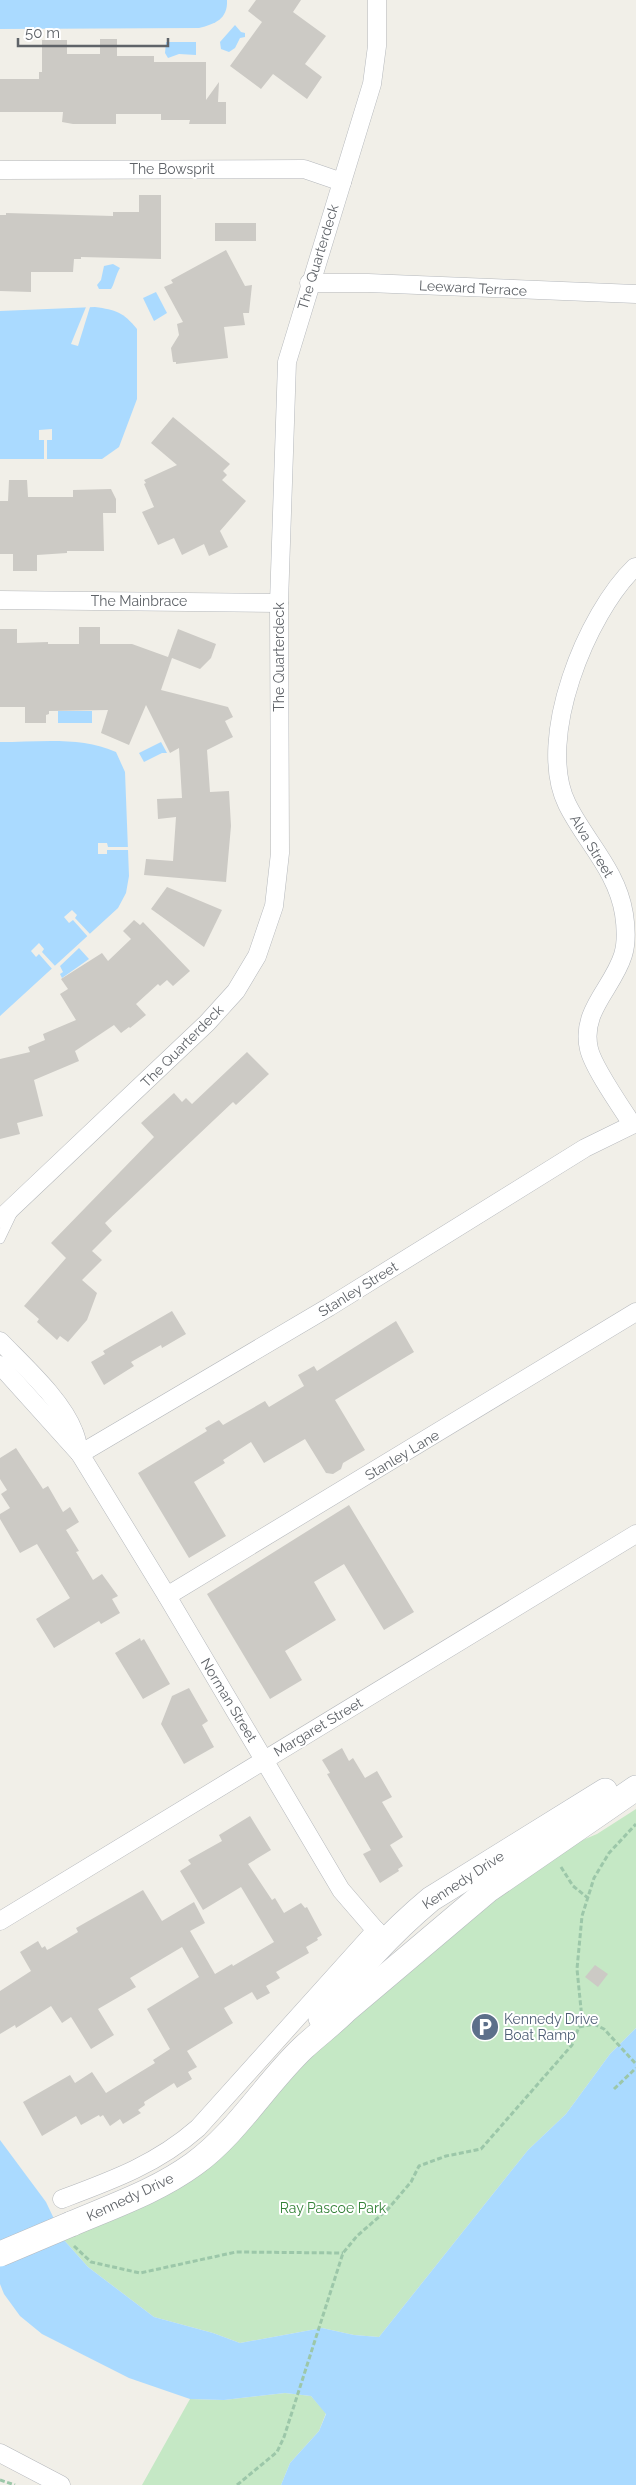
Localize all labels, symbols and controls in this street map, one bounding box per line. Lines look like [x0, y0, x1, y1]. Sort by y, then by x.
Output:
scale bar [18, 15, 168, 47]
text: 50 m [25, 24, 60, 42]
street label: The Bowsprit [129, 161, 215, 177]
street label: The Quarterdeck [294, 202, 342, 312]
street label: Leeward Terrace [419, 277, 527, 299]
street label: The Mainbrace [91, 593, 187, 609]
street label: The Quarterdeck [271, 602, 287, 712]
street label: Alva Street [567, 812, 617, 881]
street label: The Quarterdeck [138, 1001, 227, 1090]
street label: Stanley Street [315, 1258, 401, 1320]
street label: Stanley Lane [362, 1427, 442, 1483]
street label: Norman Street [198, 1655, 260, 1745]
street label: Margaret Street [271, 1694, 366, 1760]
street label: Kennedy Drive [419, 1848, 507, 1912]
place label: Kennedy Drive Boat Ramp [504, 2011, 598, 2043]
parking icon: Kennedy Drive Boat Ramp [470, 2012, 500, 2042]
street label: Kennedy Drive [84, 2170, 176, 2224]
park label: Ray Pascoe Park [280, 2200, 387, 2216]

